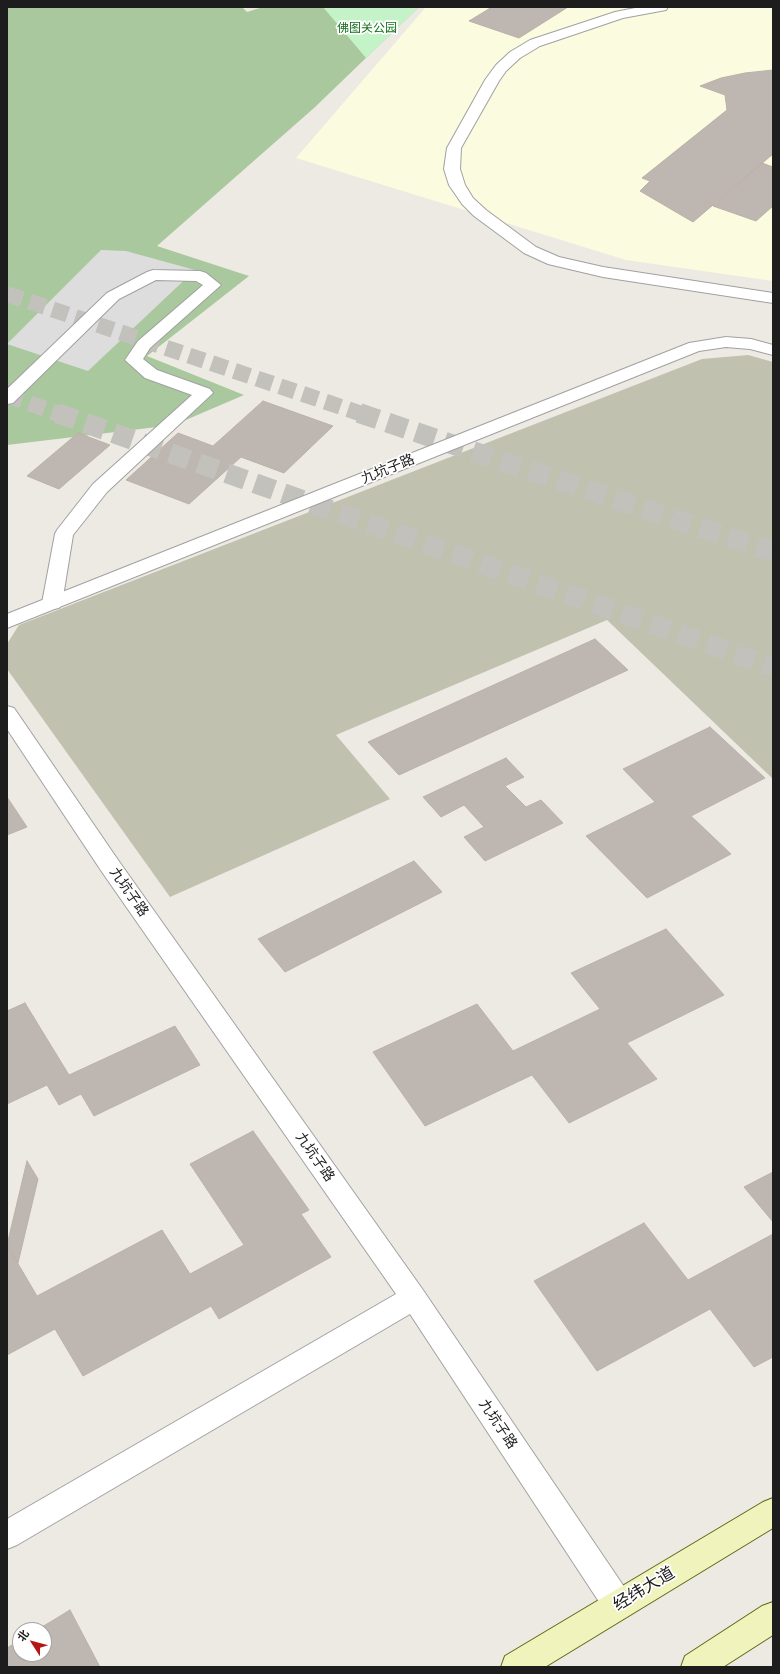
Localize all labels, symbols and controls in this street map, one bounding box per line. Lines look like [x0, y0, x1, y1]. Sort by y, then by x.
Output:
park label: 佛图关公园 [337, 21, 397, 35]
street label: 九坑子路 [359, 451, 417, 487]
street label: 九坑子路 [106, 864, 152, 920]
street label: 九坑子路 [292, 1129, 338, 1185]
street label: 九坑子路 [475, 1396, 521, 1452]
street label: 经纬大道 [610, 1563, 678, 1615]
north arrow [12, 1622, 52, 1662]
text: 北 [14, 1627, 32, 1644]

